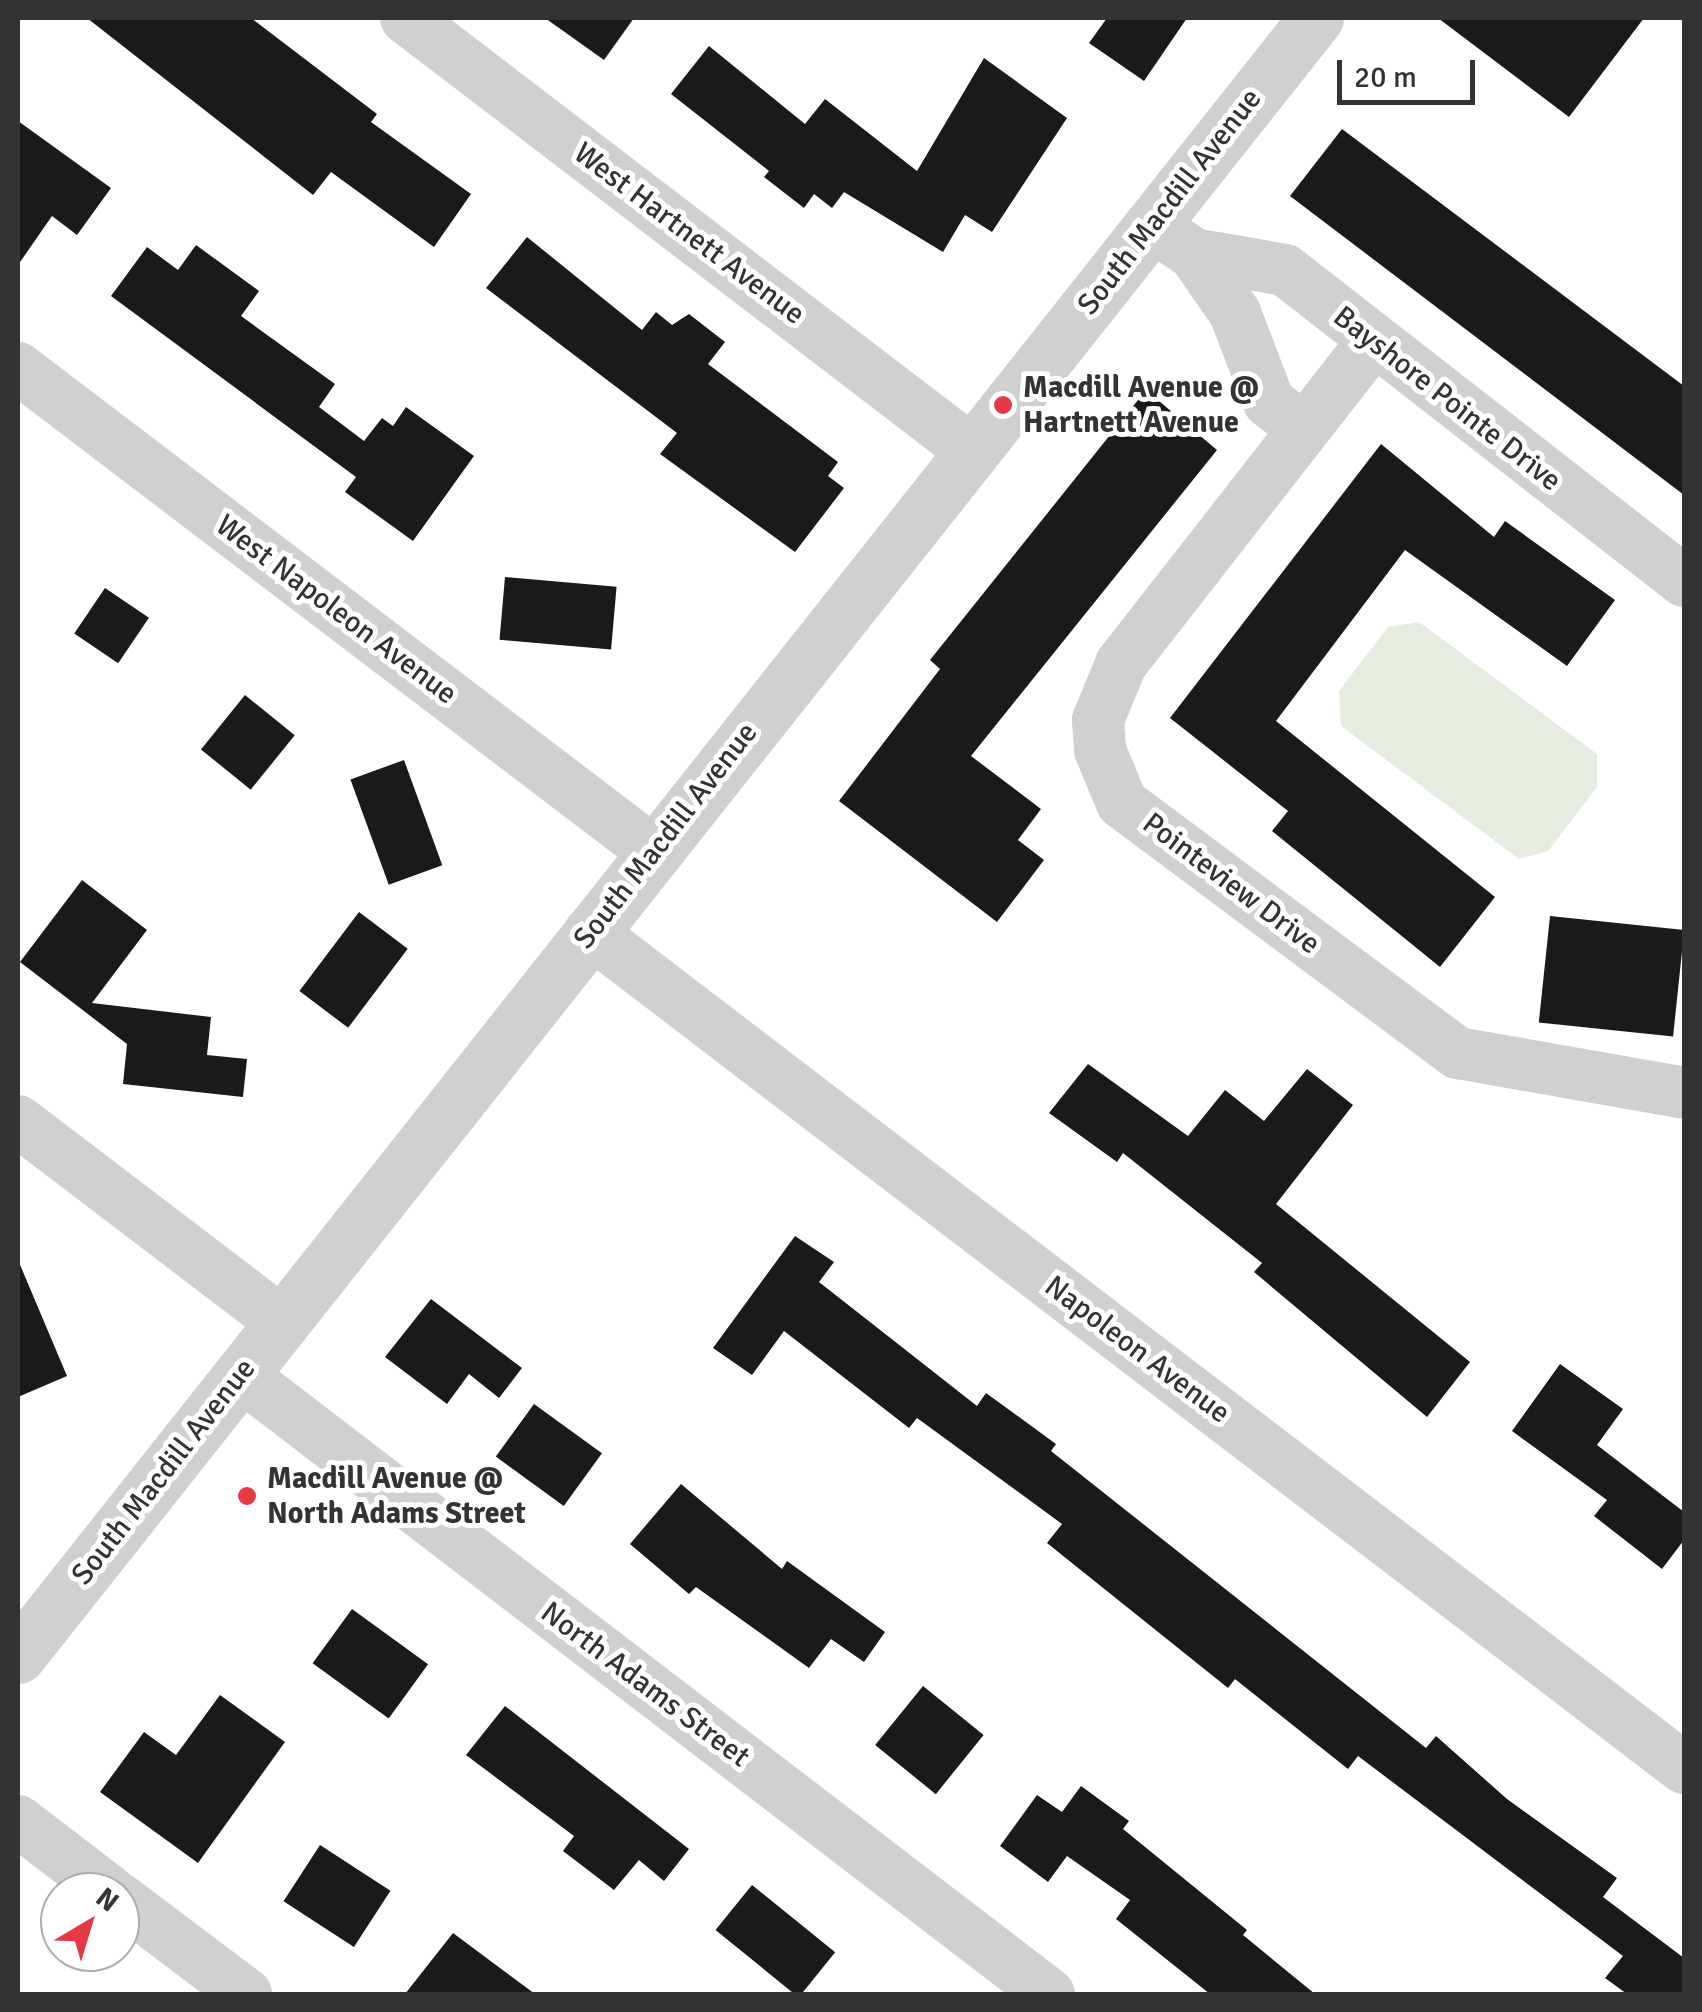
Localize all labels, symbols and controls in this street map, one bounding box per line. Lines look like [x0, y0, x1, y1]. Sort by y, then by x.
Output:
scale bar [1342, 40, 1480, 102]
text: 20 m [1354, 59, 1417, 96]
street label: South Macdill Avenue [1070, 82, 1270, 322]
street label: West Hartnett Avenue [566, 135, 812, 333]
street label: Bayshore Pointe Drive [1326, 299, 1568, 499]
place label: Macdill Avenue @ Hartnett Avenue [1023, 370, 1259, 440]
marker: Macdill Avenue @ Hartnett Avenue [992, 394, 1014, 416]
street label: West Napoleon Avenue [208, 508, 464, 712]
street label: South Macdill Avenue [566, 716, 766, 956]
street label: Pointeview Drive [1135, 806, 1327, 962]
street label: Napoleon Avenue [1037, 1269, 1237, 1431]
street label: South Macdill Avenue [64, 1352, 264, 1592]
place label: Macdill Avenue @ North Adams Street [267, 1461, 526, 1532]
marker: Macdill Avenue @ North Adams Street [236, 1485, 258, 1507]
street label: North Adams Street [533, 1595, 757, 1775]
north arrow [40, 1872, 140, 1972]
text: N [89, 1881, 125, 1919]

